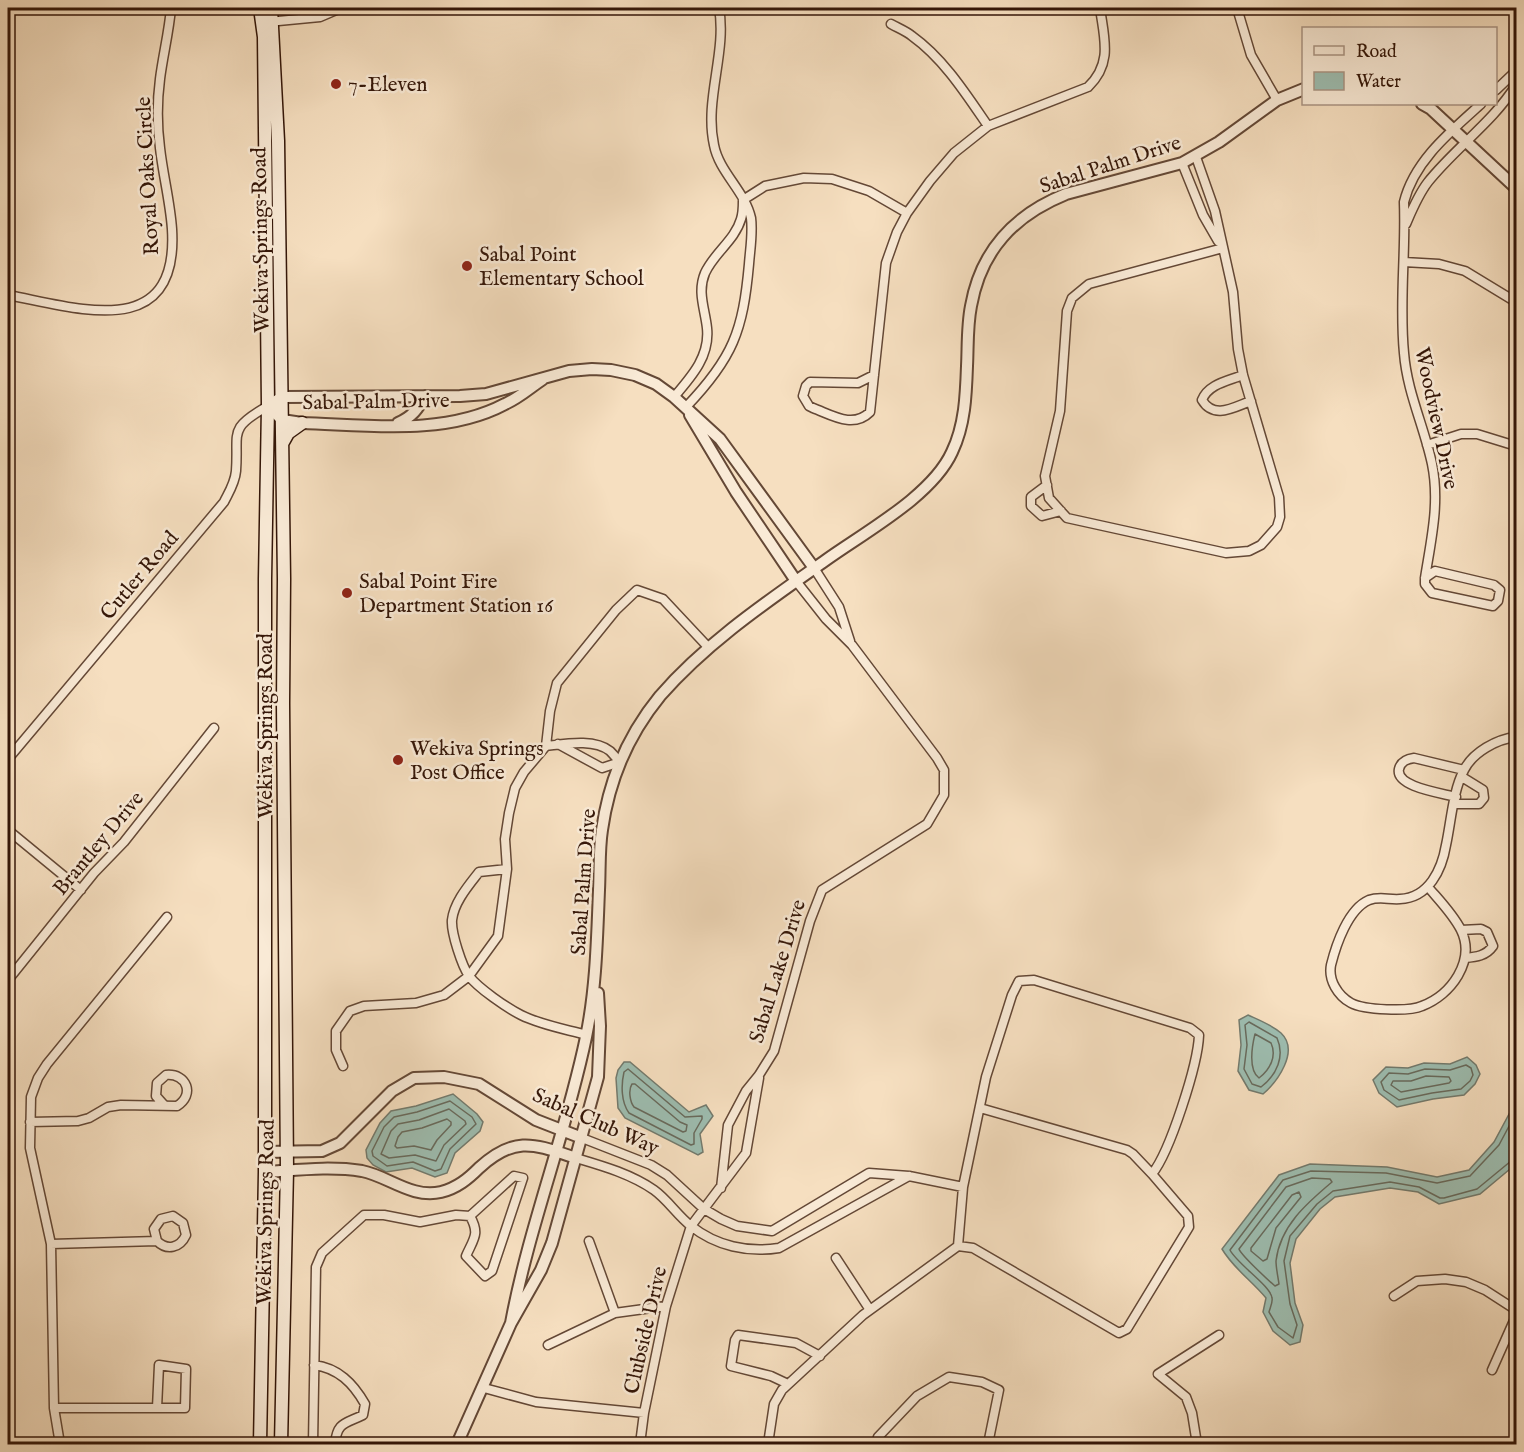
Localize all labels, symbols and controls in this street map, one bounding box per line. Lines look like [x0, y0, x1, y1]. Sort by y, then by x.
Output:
legend [1302, 27, 1497, 105]
text: Road [1356, 41, 1397, 64]
text: Water [1356, 71, 1401, 94]
place label: 7-Eleven [348, 72, 427, 99]
marker: 7-Eleven [329, 77, 343, 91]
street label: Royal Oaks Circle [131, 96, 166, 256]
street label: Sabal Palm Drive [1036, 130, 1185, 201]
street label: Wekiva Springs Road [246, 146, 277, 333]
place label: Sabal Point Elementary School [479, 242, 644, 293]
marker: Sabal Point Elementary School [460, 259, 474, 273]
street label: Woodview Drive [1407, 345, 1464, 492]
street label: Sabal Palm Drive [302, 388, 450, 417]
street label: Cutler Road [95, 525, 186, 626]
place label: Sabal Point Fire Department Station 16 [359, 569, 554, 620]
marker: Sabal Point Fire Department Station 16 [340, 586, 354, 600]
street label: Wekiva Springs Road [253, 632, 280, 819]
place label: Wekiva Springs Post Office [410, 736, 544, 787]
marker: Wekiva Springs Post Office [391, 753, 405, 767]
street label: Brantley Drive [48, 786, 151, 902]
street label: Sabal Palm Drive [566, 807, 603, 956]
street label: Sabal Lake Drive [744, 896, 813, 1046]
street label: Sabal Club Way [528, 1082, 663, 1163]
street label: Wekiva Springs Road [251, 1118, 282, 1305]
street label: Clubside Drive [619, 1264, 674, 1397]

